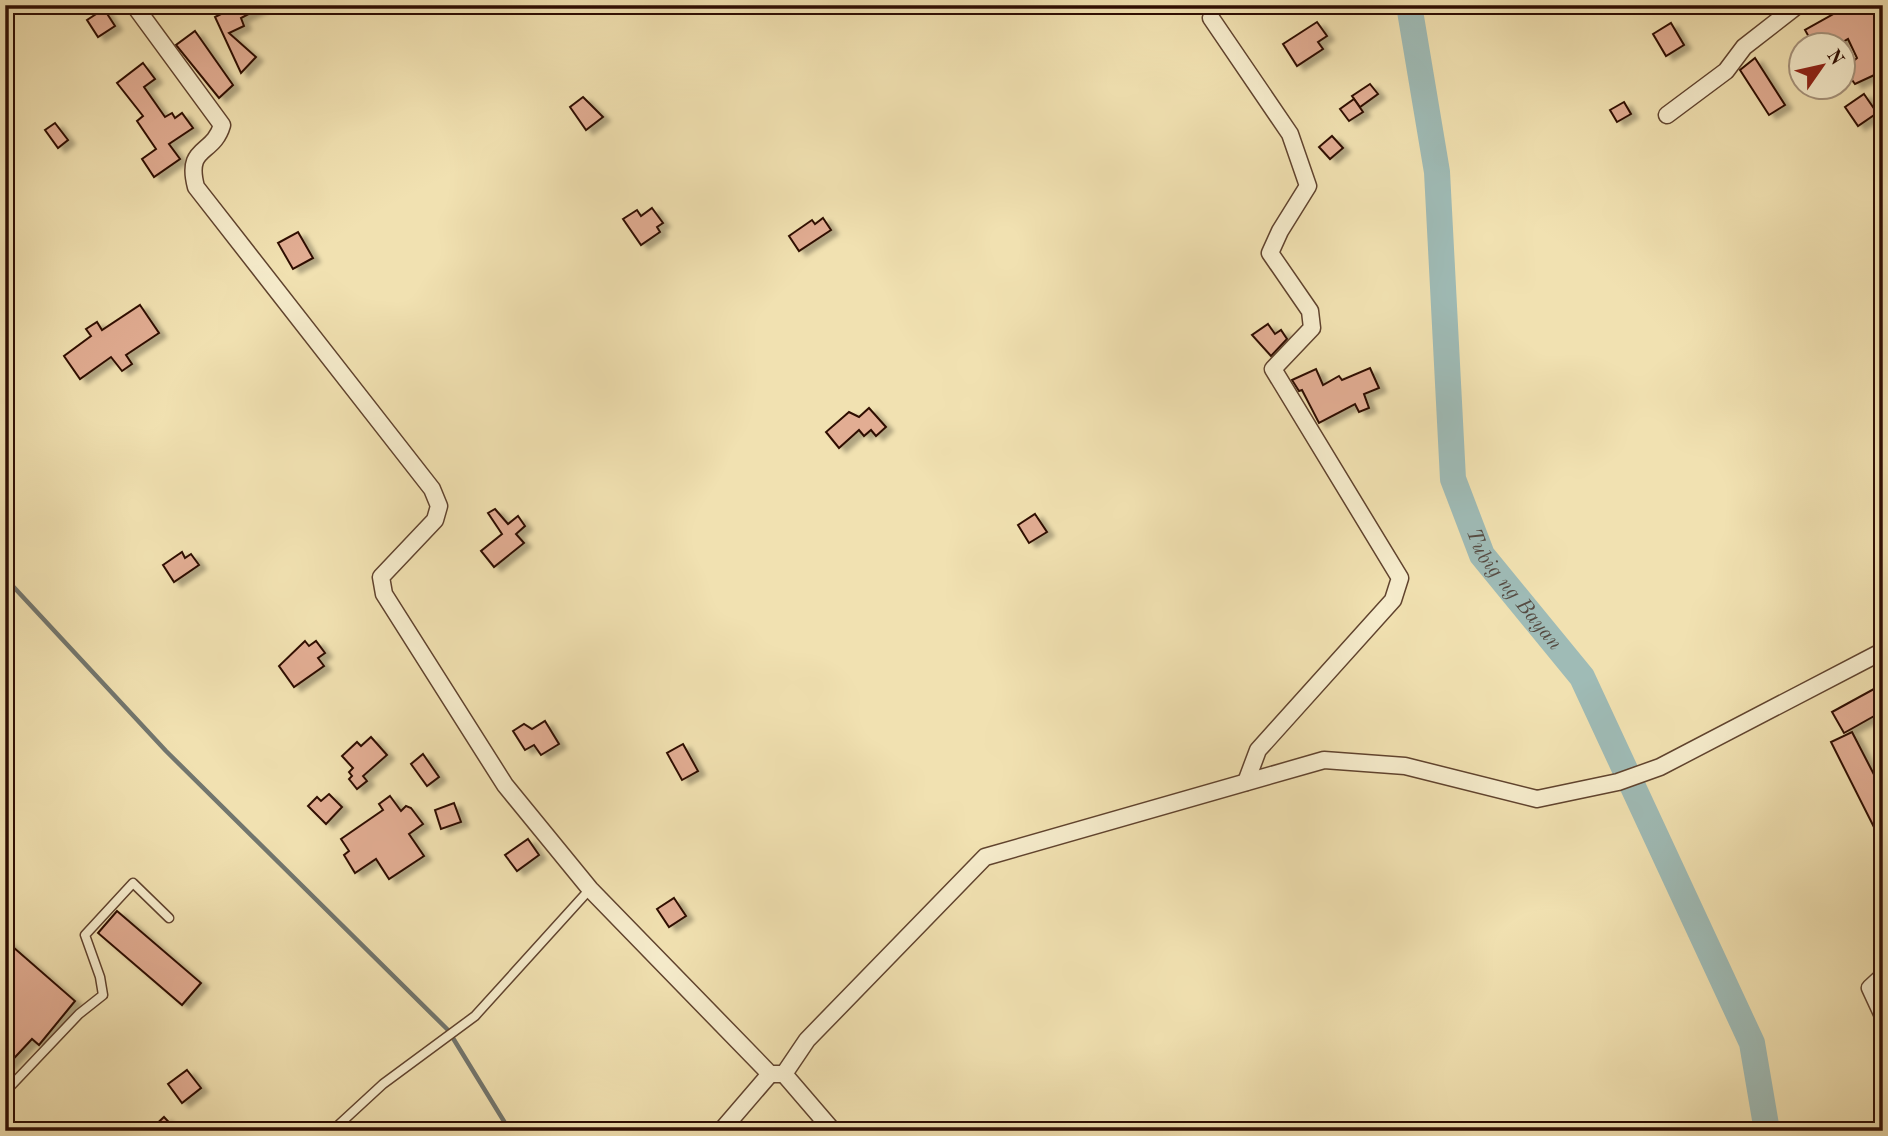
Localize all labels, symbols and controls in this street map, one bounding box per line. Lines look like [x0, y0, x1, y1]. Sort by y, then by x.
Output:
north arrow [1786, 32, 1856, 102]
text: N [1822, 47, 1846, 70]
water label: Tubig ng Bayan [1462, 525, 1566, 654]

